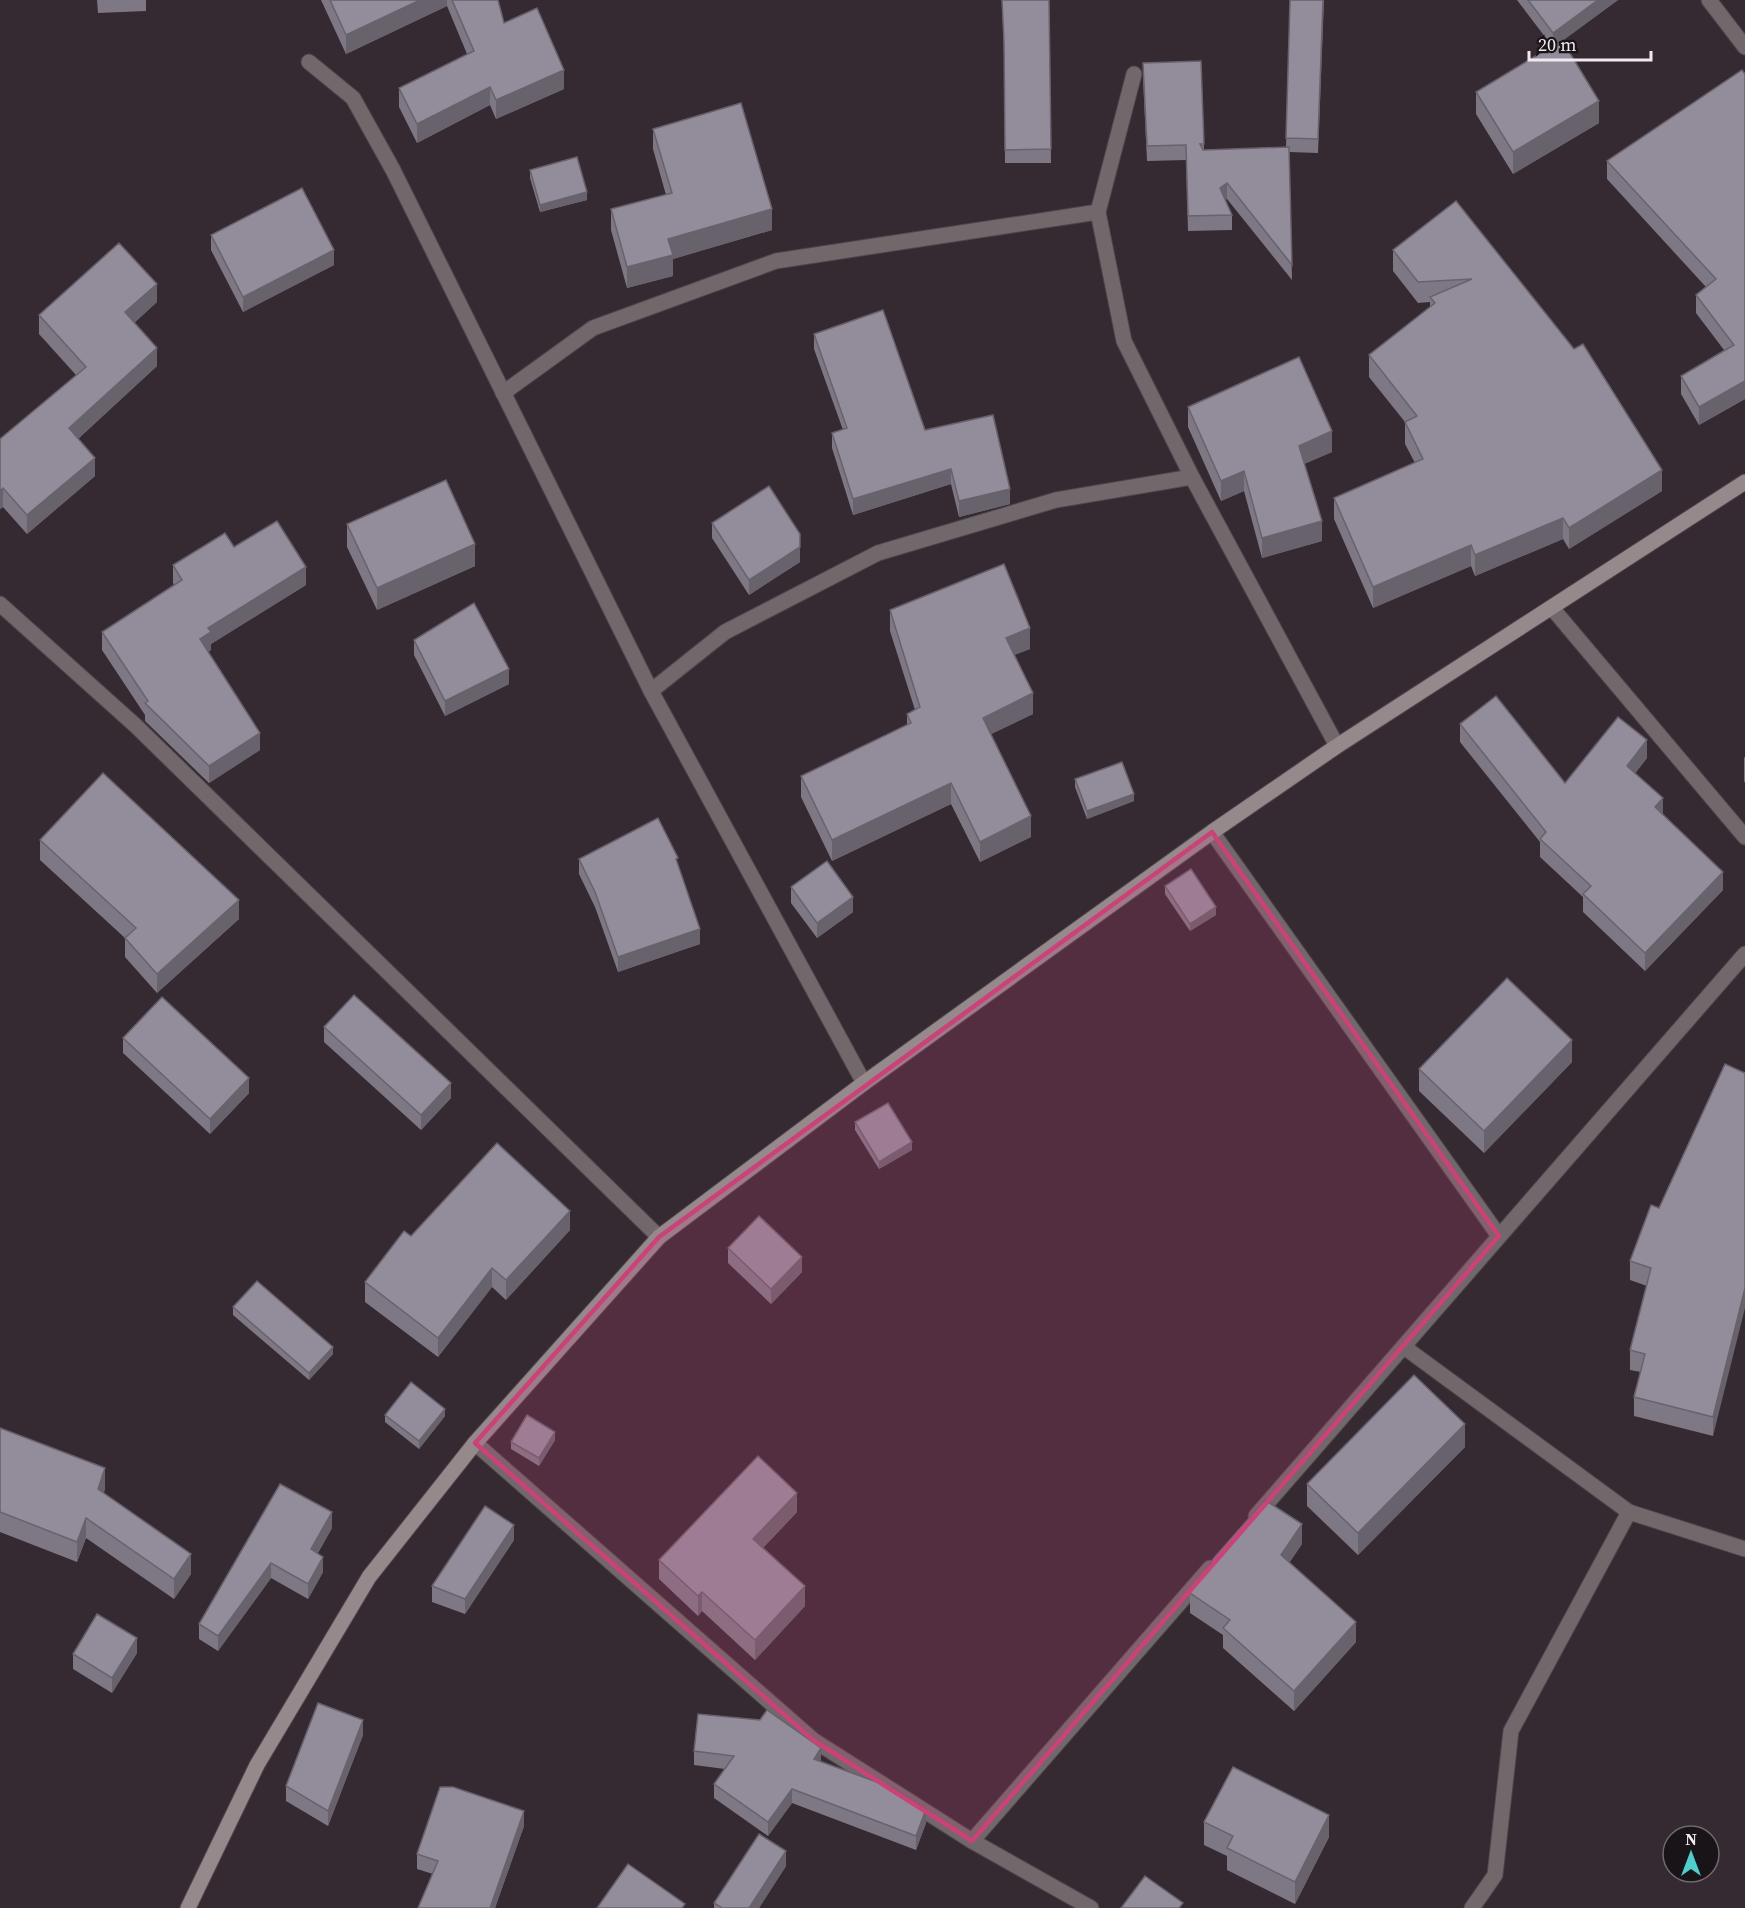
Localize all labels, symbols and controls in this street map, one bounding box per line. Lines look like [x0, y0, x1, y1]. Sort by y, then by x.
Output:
scale bar [1529, 24, 1650, 62]
text: 20 m [1538, 32, 1576, 57]
north arrow [1661, 1824, 1721, 1884]
text: N [1685, 1828, 1697, 1850]

